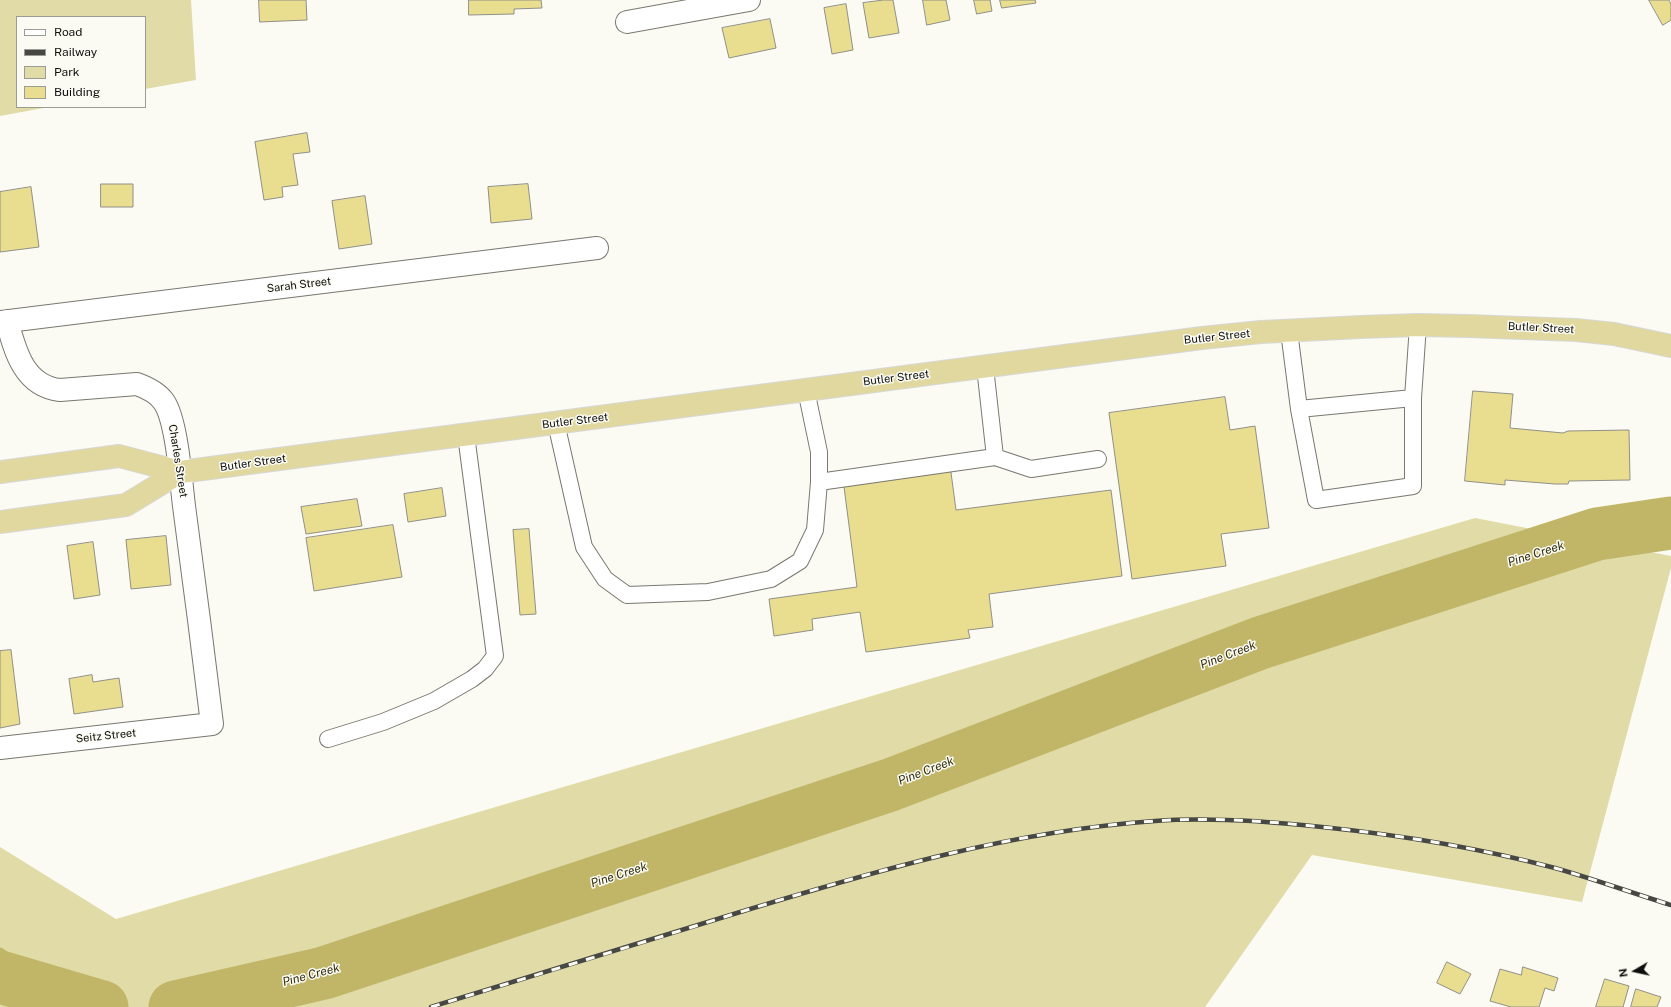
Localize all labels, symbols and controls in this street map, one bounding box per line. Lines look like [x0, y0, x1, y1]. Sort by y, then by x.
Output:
legend [16, 16, 146, 108]
text: Road [54, 25, 82, 39]
text: Railway [54, 45, 97, 59]
text: Park [54, 65, 80, 79]
text: Building [54, 85, 100, 99]
street label: Sarah Street [266, 275, 332, 295]
street label: Butler Street [1507, 320, 1575, 336]
street label: Butler Street [1183, 327, 1251, 347]
street label: Butler Street [862, 367, 930, 389]
street label: Butler Street [541, 410, 609, 432]
street label: Charles Street [166, 423, 190, 499]
street label: Butler Street [219, 452, 287, 474]
water label: Pine Creek [1506, 538, 1566, 570]
water label: Pine Creek [1198, 638, 1258, 672]
street label: Seitz Street [75, 726, 137, 746]
water label: Pine Creek [896, 754, 956, 788]
water label: Pine Creek [589, 859, 649, 891]
north arrow [1615, 951, 1655, 991]
water label: Pine Creek [281, 960, 341, 990]
text: N [1617, 968, 1630, 978]

